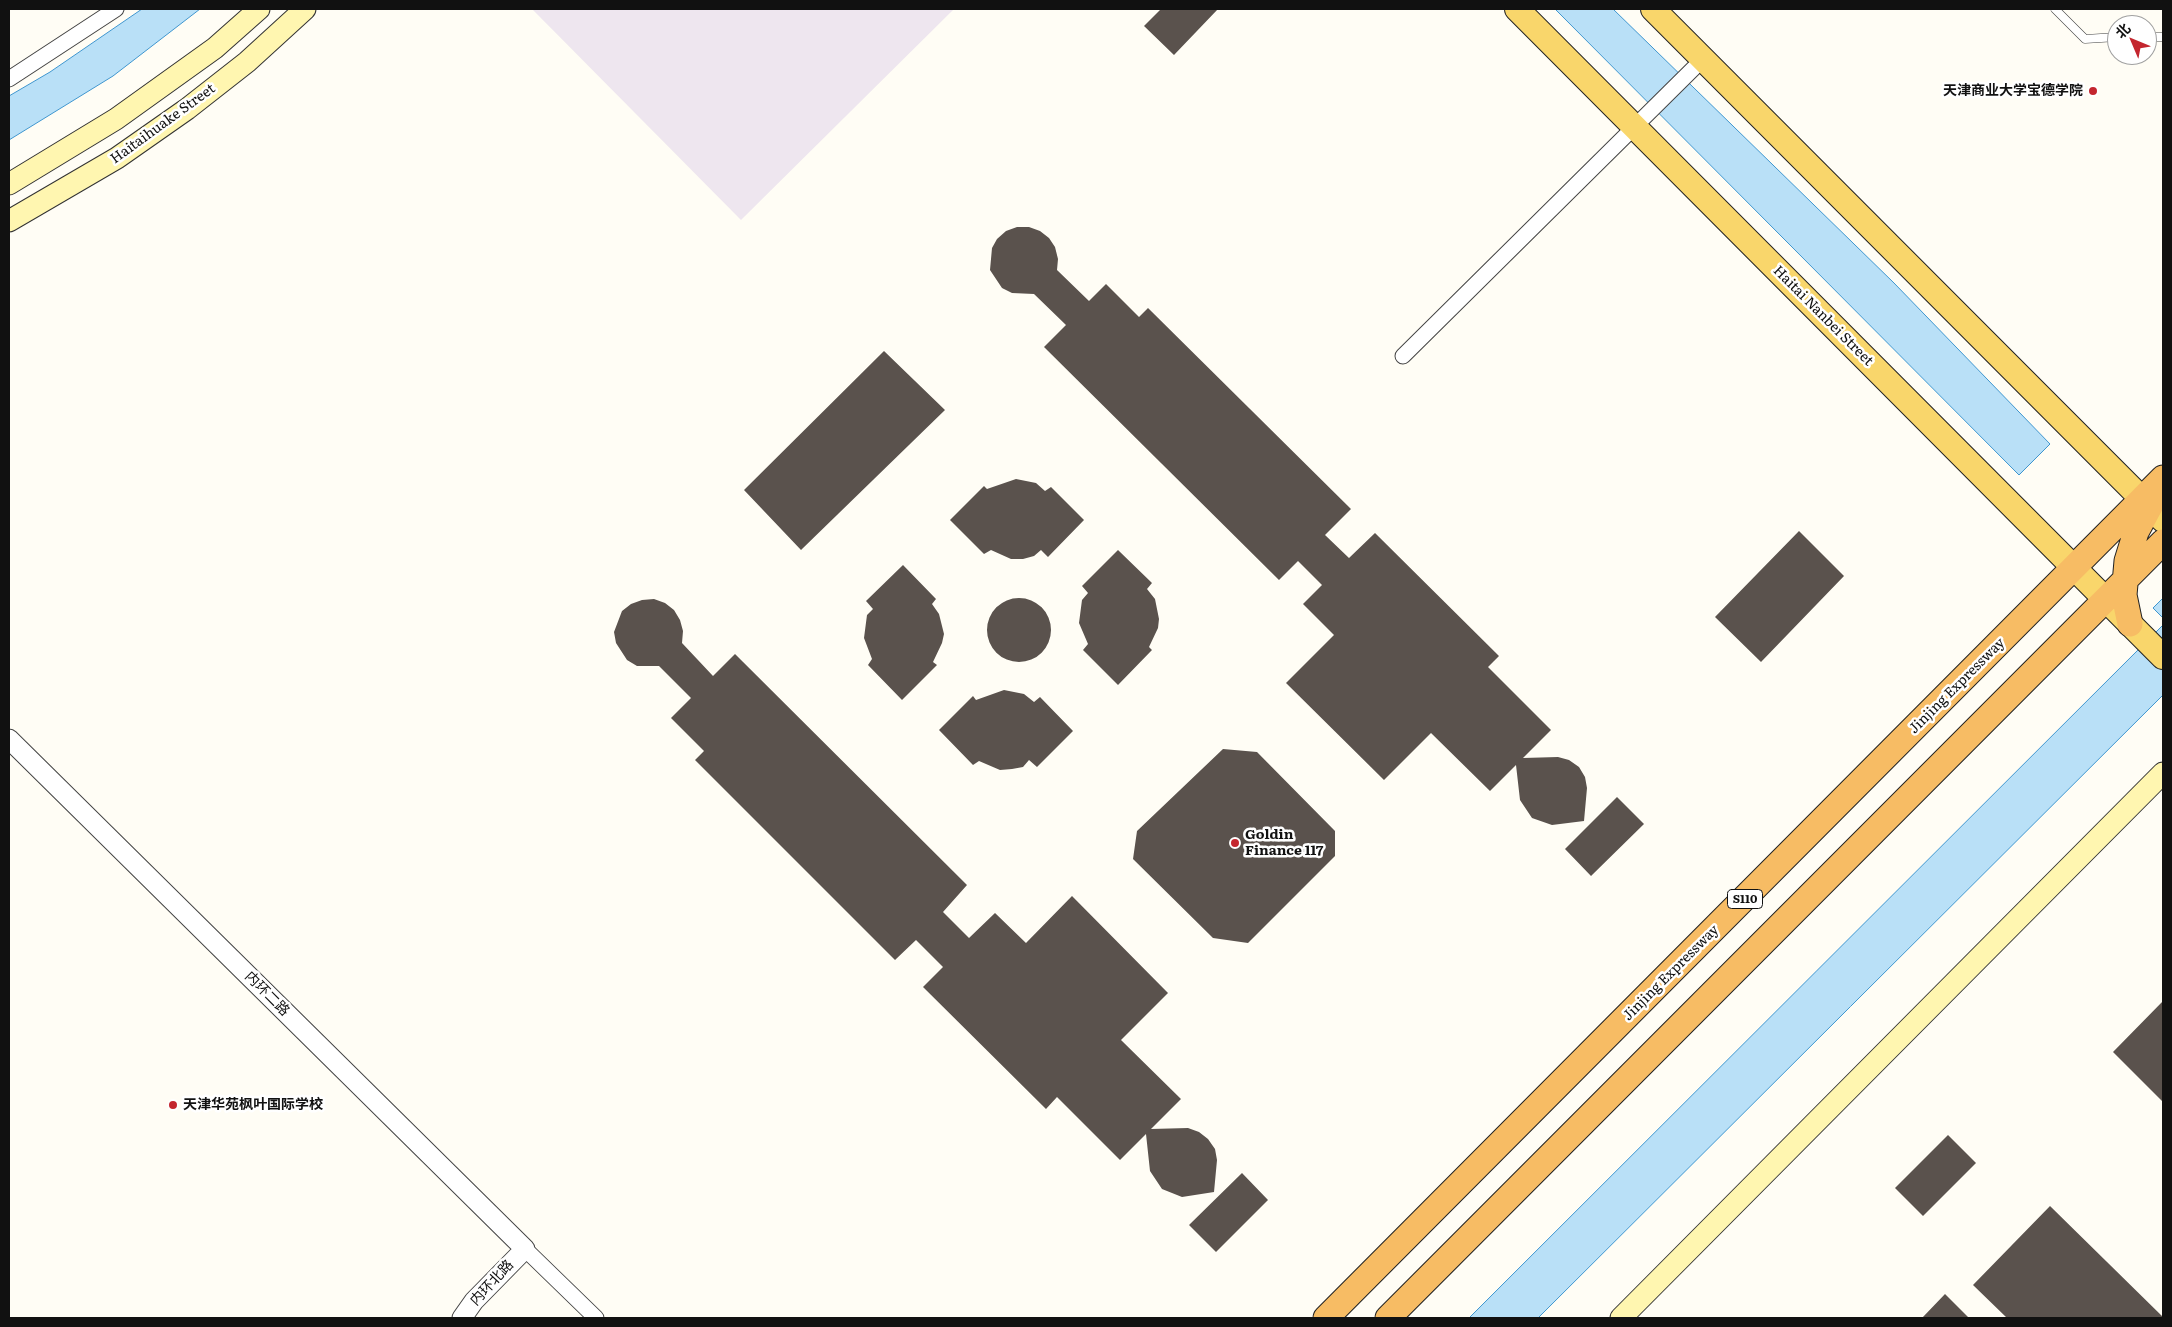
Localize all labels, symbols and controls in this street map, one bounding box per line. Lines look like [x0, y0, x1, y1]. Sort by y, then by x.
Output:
north arrow [2107, 15, 2157, 65]
text: 北 [2110, 18, 2134, 42]
street label: Haitaihuake Street [107, 80, 219, 168]
place label: 天津商业大学宝德学院 [1943, 83, 2083, 99]
marker: 天津商业大学宝德学院 [2087, 85, 2099, 97]
street label: Haitai Nanbei Street [1769, 262, 1877, 370]
street label: Jinjing Expressway [1906, 635, 2008, 737]
place label: Goldin Finance 117 [1245, 827, 1323, 860]
marker: Goldin Finance 117 [1229, 837, 1241, 849]
road number: S110 [1728, 890, 1762, 909]
street label: Jinjing Expressway [1620, 922, 1722, 1024]
street label: 内环二路 [241, 968, 293, 1020]
place label: 天津华苑枫叶国际学校 [183, 1097, 323, 1113]
marker: 天津华苑枫叶国际学校 [167, 1099, 179, 1111]
street label: 内环北路 [467, 1257, 517, 1309]

